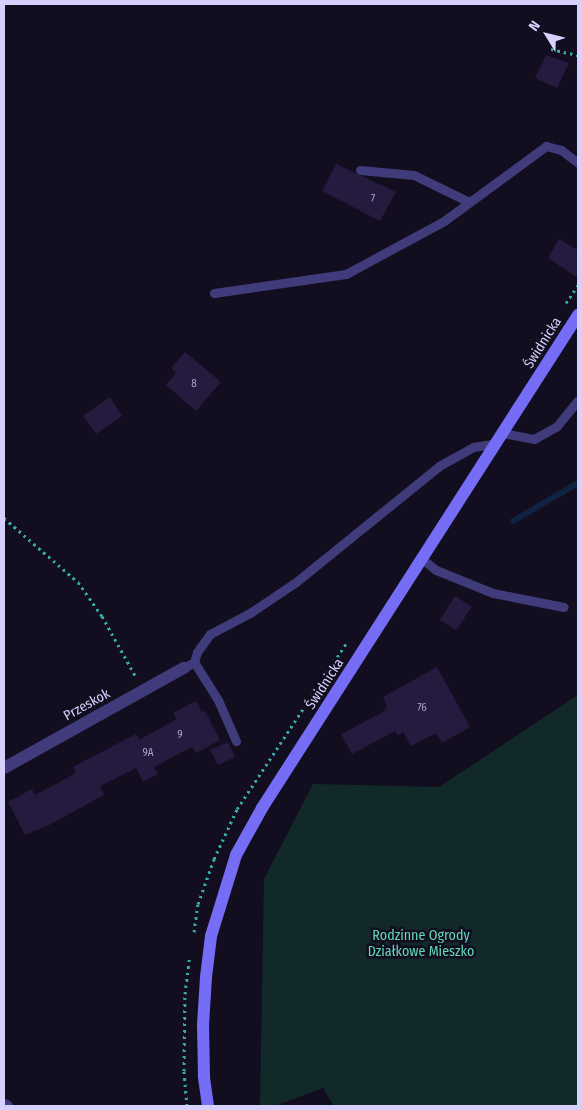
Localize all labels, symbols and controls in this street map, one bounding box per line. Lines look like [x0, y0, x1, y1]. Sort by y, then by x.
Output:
north arrow [522, 10, 572, 60]
text: N [525, 18, 544, 34]
house number: 7 [371, 192, 375, 206]
street label: Świdnicka [521, 314, 565, 372]
house number: 8 [191, 377, 197, 391]
street label: Świdnicka [302, 655, 348, 713]
street label: Przeskok [61, 685, 113, 725]
house number: 76 [417, 701, 427, 715]
house number: 9 [177, 728, 183, 742]
house number: 9A [142, 746, 154, 760]
park label: Rodzinne Ogrody Działkowe Mieszko [368, 928, 474, 960]

